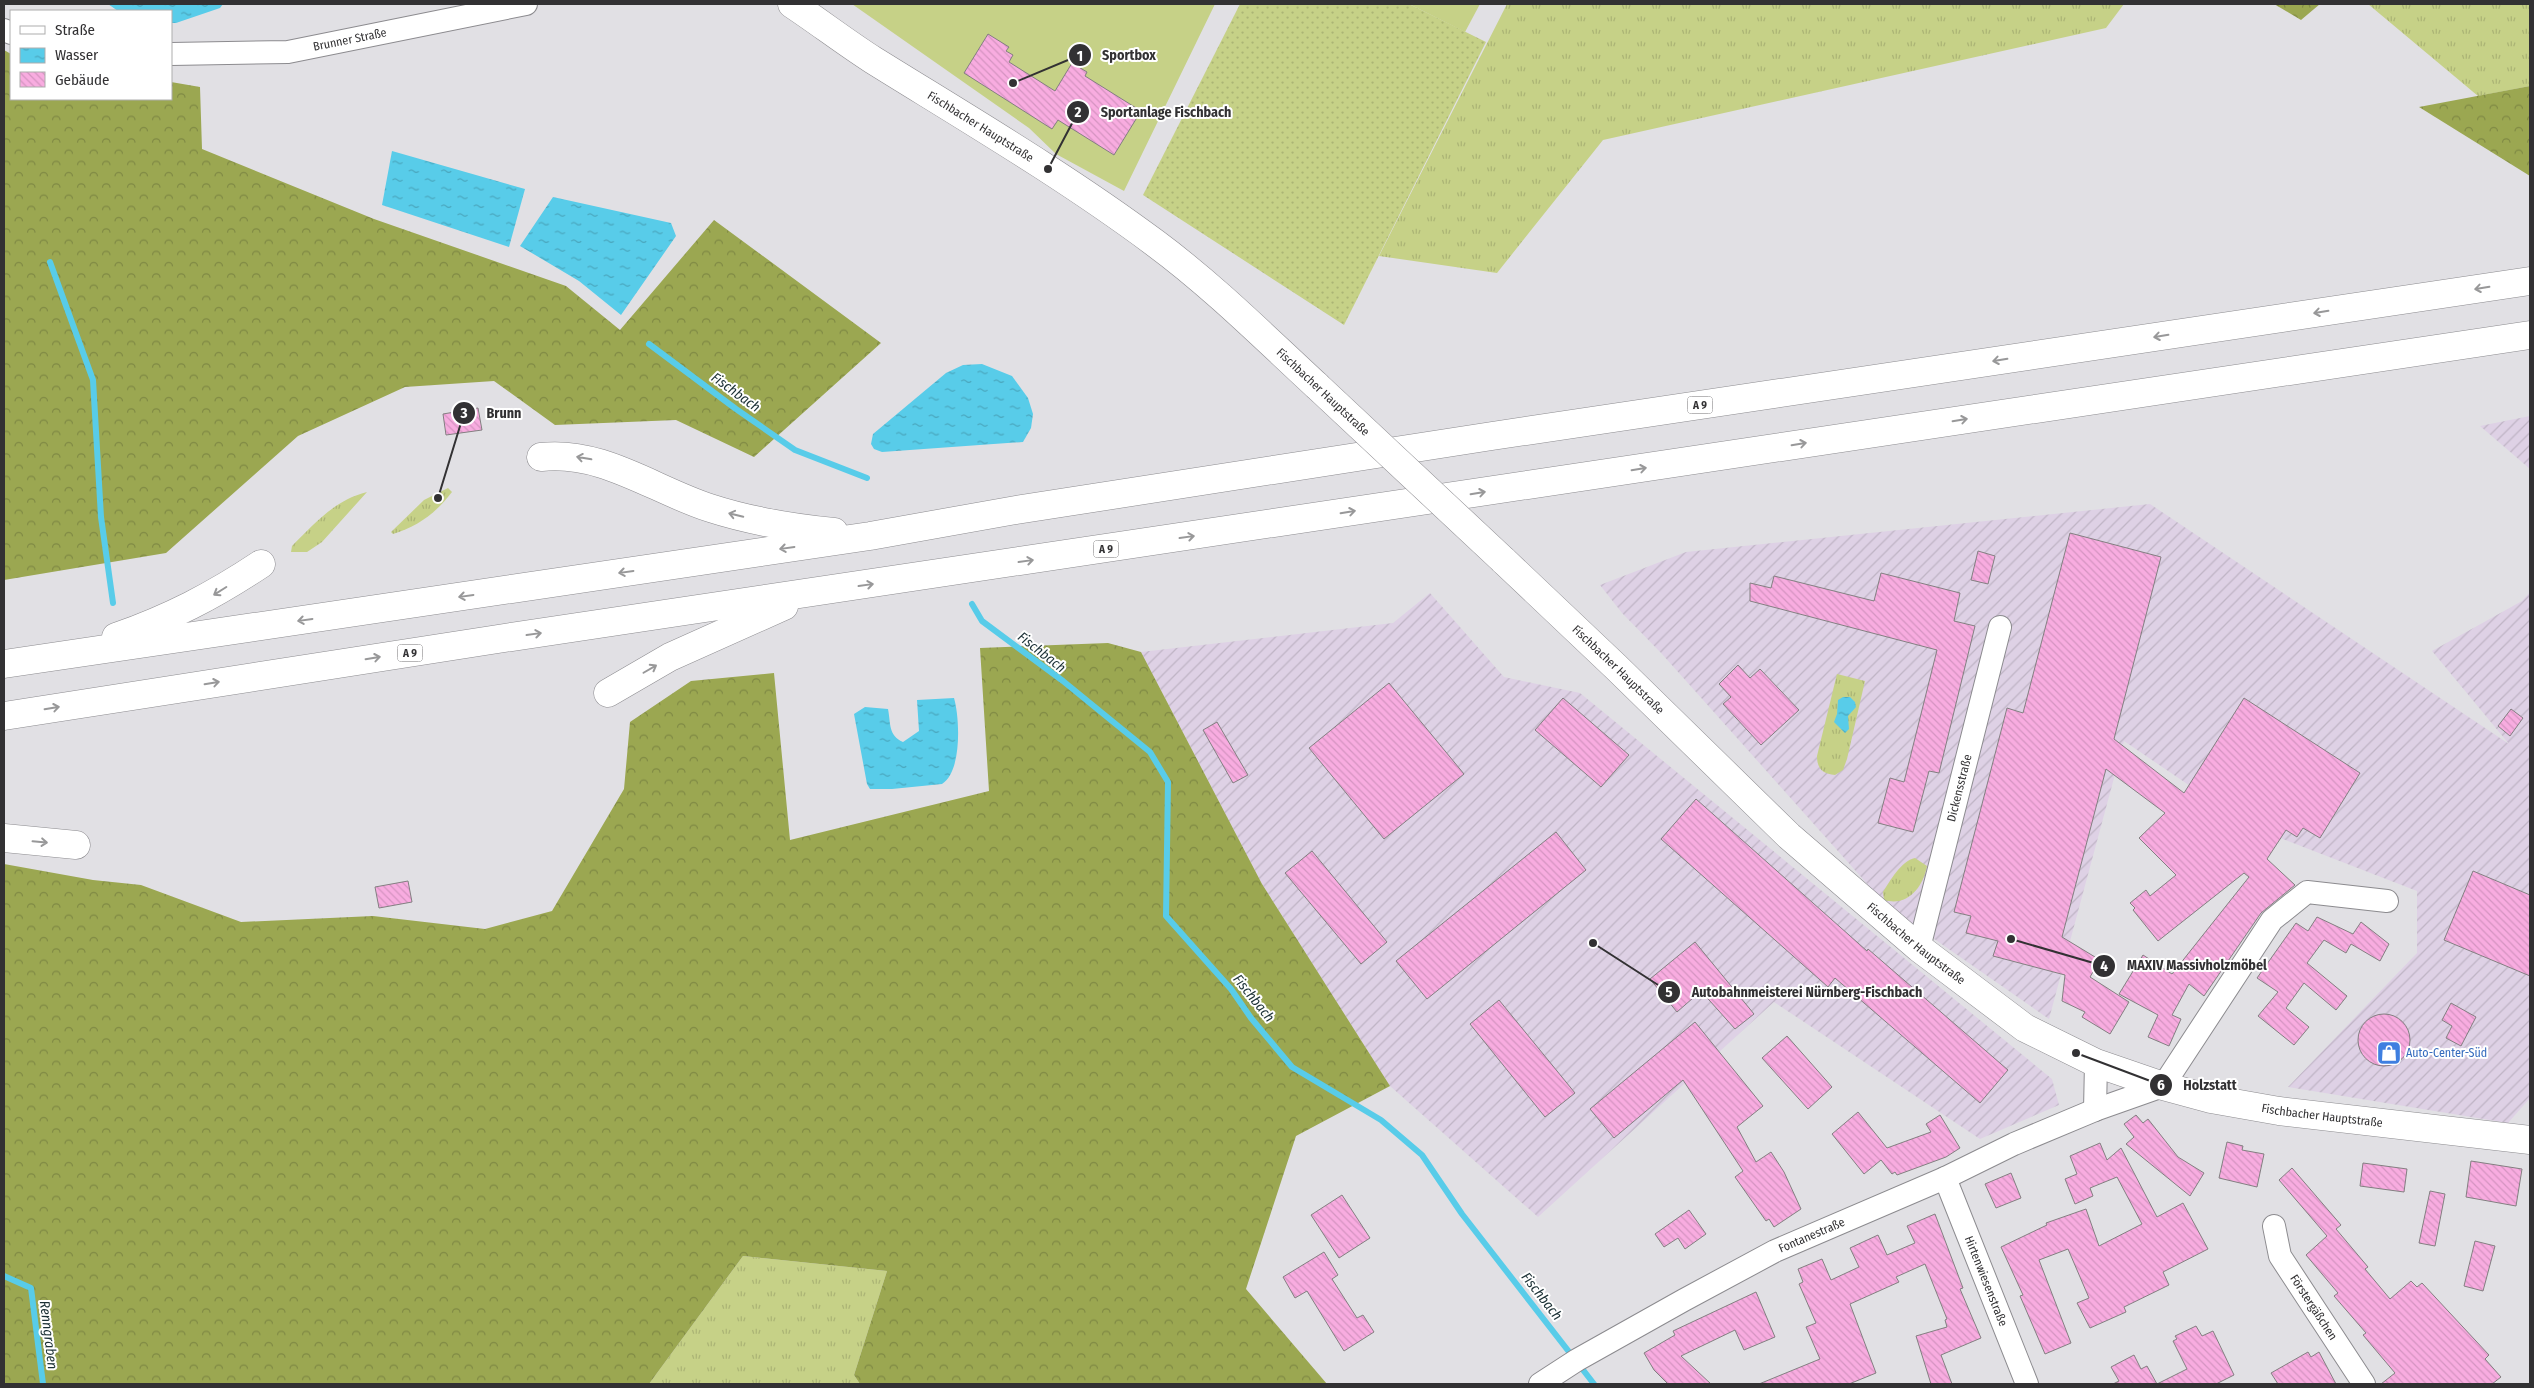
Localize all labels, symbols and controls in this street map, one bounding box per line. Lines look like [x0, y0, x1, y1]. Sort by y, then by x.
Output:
legend [10, 10, 172, 100]
text: Straße [55, 21, 95, 39]
street label: Brunner Straße [312, 25, 388, 54]
callout: Sportbox [1067, 41, 1166, 70]
text: Wasser [55, 46, 99, 64]
text: 1 [1077, 47, 1083, 65]
text: Sportbox [1102, 47, 1156, 64]
text: Gebäude [55, 71, 110, 89]
street label: Fischbacher Hauptstraße [925, 88, 1036, 165]
callout: Sportanlage Fischbach [1066, 97, 1241, 126]
text: 2 [1074, 103, 1082, 121]
text: Sportanlage Fischbach [1101, 104, 1231, 121]
one-way arrow [2474, 284, 2490, 294]
one-way arrow [2314, 308, 2330, 318]
one-way arrow [2153, 332, 2169, 342]
street label: Fischbacher Hauptstraße [1274, 345, 1372, 439]
one-way arrow [1992, 356, 2008, 366]
water label: Fischbach [708, 369, 763, 416]
road number: A 9 [1688, 396, 1712, 414]
callout: Brunn [452, 398, 532, 427]
text: 3 [459, 404, 468, 422]
text: Brunn [487, 405, 521, 422]
one-way arrow [1952, 415, 1968, 425]
one-way arrow [1791, 439, 1807, 449]
one-way arrow [576, 452, 592, 462]
one-way arrow [1630, 463, 1646, 473]
one-way arrow [1470, 487, 1486, 497]
one-way arrow [1339, 507, 1355, 517]
one-way arrow [728, 510, 744, 519]
one-way arrow [1179, 532, 1195, 542]
road number: A 9 [1094, 540, 1118, 558]
one-way arrow [779, 544, 795, 554]
one-way arrow [1018, 556, 1034, 566]
one-way arrow [619, 567, 635, 577]
one-way arrow [857, 580, 873, 590]
one-way arrow [214, 586, 228, 596]
one-way arrow [458, 591, 474, 601]
one-way arrow [297, 615, 313, 625]
street label: Fischbacher Hauptstraße [1569, 622, 1667, 717]
one-way arrow [525, 628, 541, 638]
water label: Fischbach [1014, 628, 1069, 676]
road number: A 9 [398, 644, 422, 661]
one-way arrow [365, 653, 381, 663]
one-way arrow [642, 664, 657, 673]
one-way arrow [204, 678, 220, 688]
one-way arrow [44, 703, 60, 713]
street label: Dickensstraße [1944, 753, 1975, 823]
one-way arrow [32, 837, 48, 847]
street label: Fischbacher Hauptstraße [1864, 900, 1968, 987]
callout: MAXIV Massivholzmöbel [2092, 951, 2277, 980]
text: 4 [2100, 957, 2108, 975]
text: MAXIV Massivholzmöbel [2127, 957, 2267, 974]
water label: Fischbach [1229, 971, 1278, 1026]
callout: Autobahnmeisterei Nürnberg-Fischbach [1657, 977, 1932, 1006]
text: 5 [1665, 983, 1673, 1001]
text: Autobahnmeisterei Nürnberg-Fischbach [1691, 984, 1922, 1001]
shop icon: Auto-Center-Süd [2376, 1040, 2402, 1066]
place label: Auto-Center-Süd [2406, 1046, 2487, 1060]
callout: Holzstatt [2148, 1070, 2247, 1099]
text: 6 [2157, 1076, 2165, 1094]
text: Holzstatt [2183, 1077, 2238, 1094]
street label: Fischbacher Hauptstraße [2260, 1101, 2384, 1130]
street label: Fontanestraße [1776, 1215, 1847, 1256]
street label: Hirtenwiesenstraße [1962, 1234, 2010, 1328]
water label: Fischbach [1518, 1269, 1566, 1324]
street label: Förstergäßchen [2287, 1272, 2340, 1343]
water label: Renngraben [36, 1300, 61, 1370]

